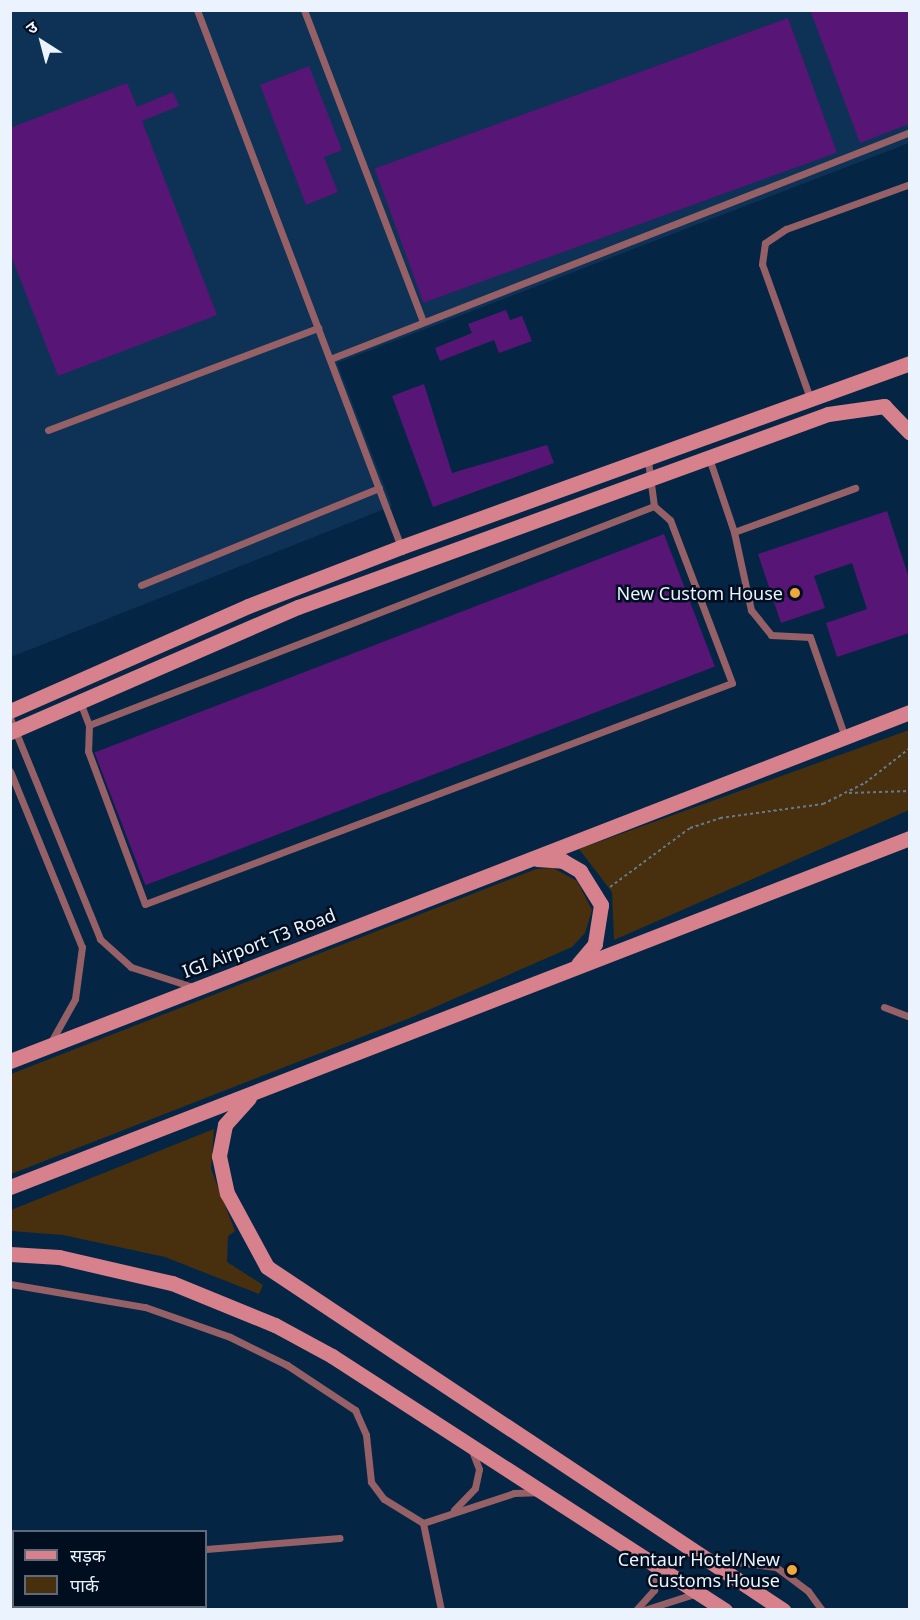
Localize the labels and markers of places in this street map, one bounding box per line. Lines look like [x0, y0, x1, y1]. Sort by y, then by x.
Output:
place label: New Custom House [617, 582, 783, 604]
marker: New Custom House [788, 586, 802, 600]
place label: Centaur Hotel/New Customs House [618, 1549, 780, 1592]
marker: Centaur Hotel/New Customs House [785, 1563, 799, 1577]

